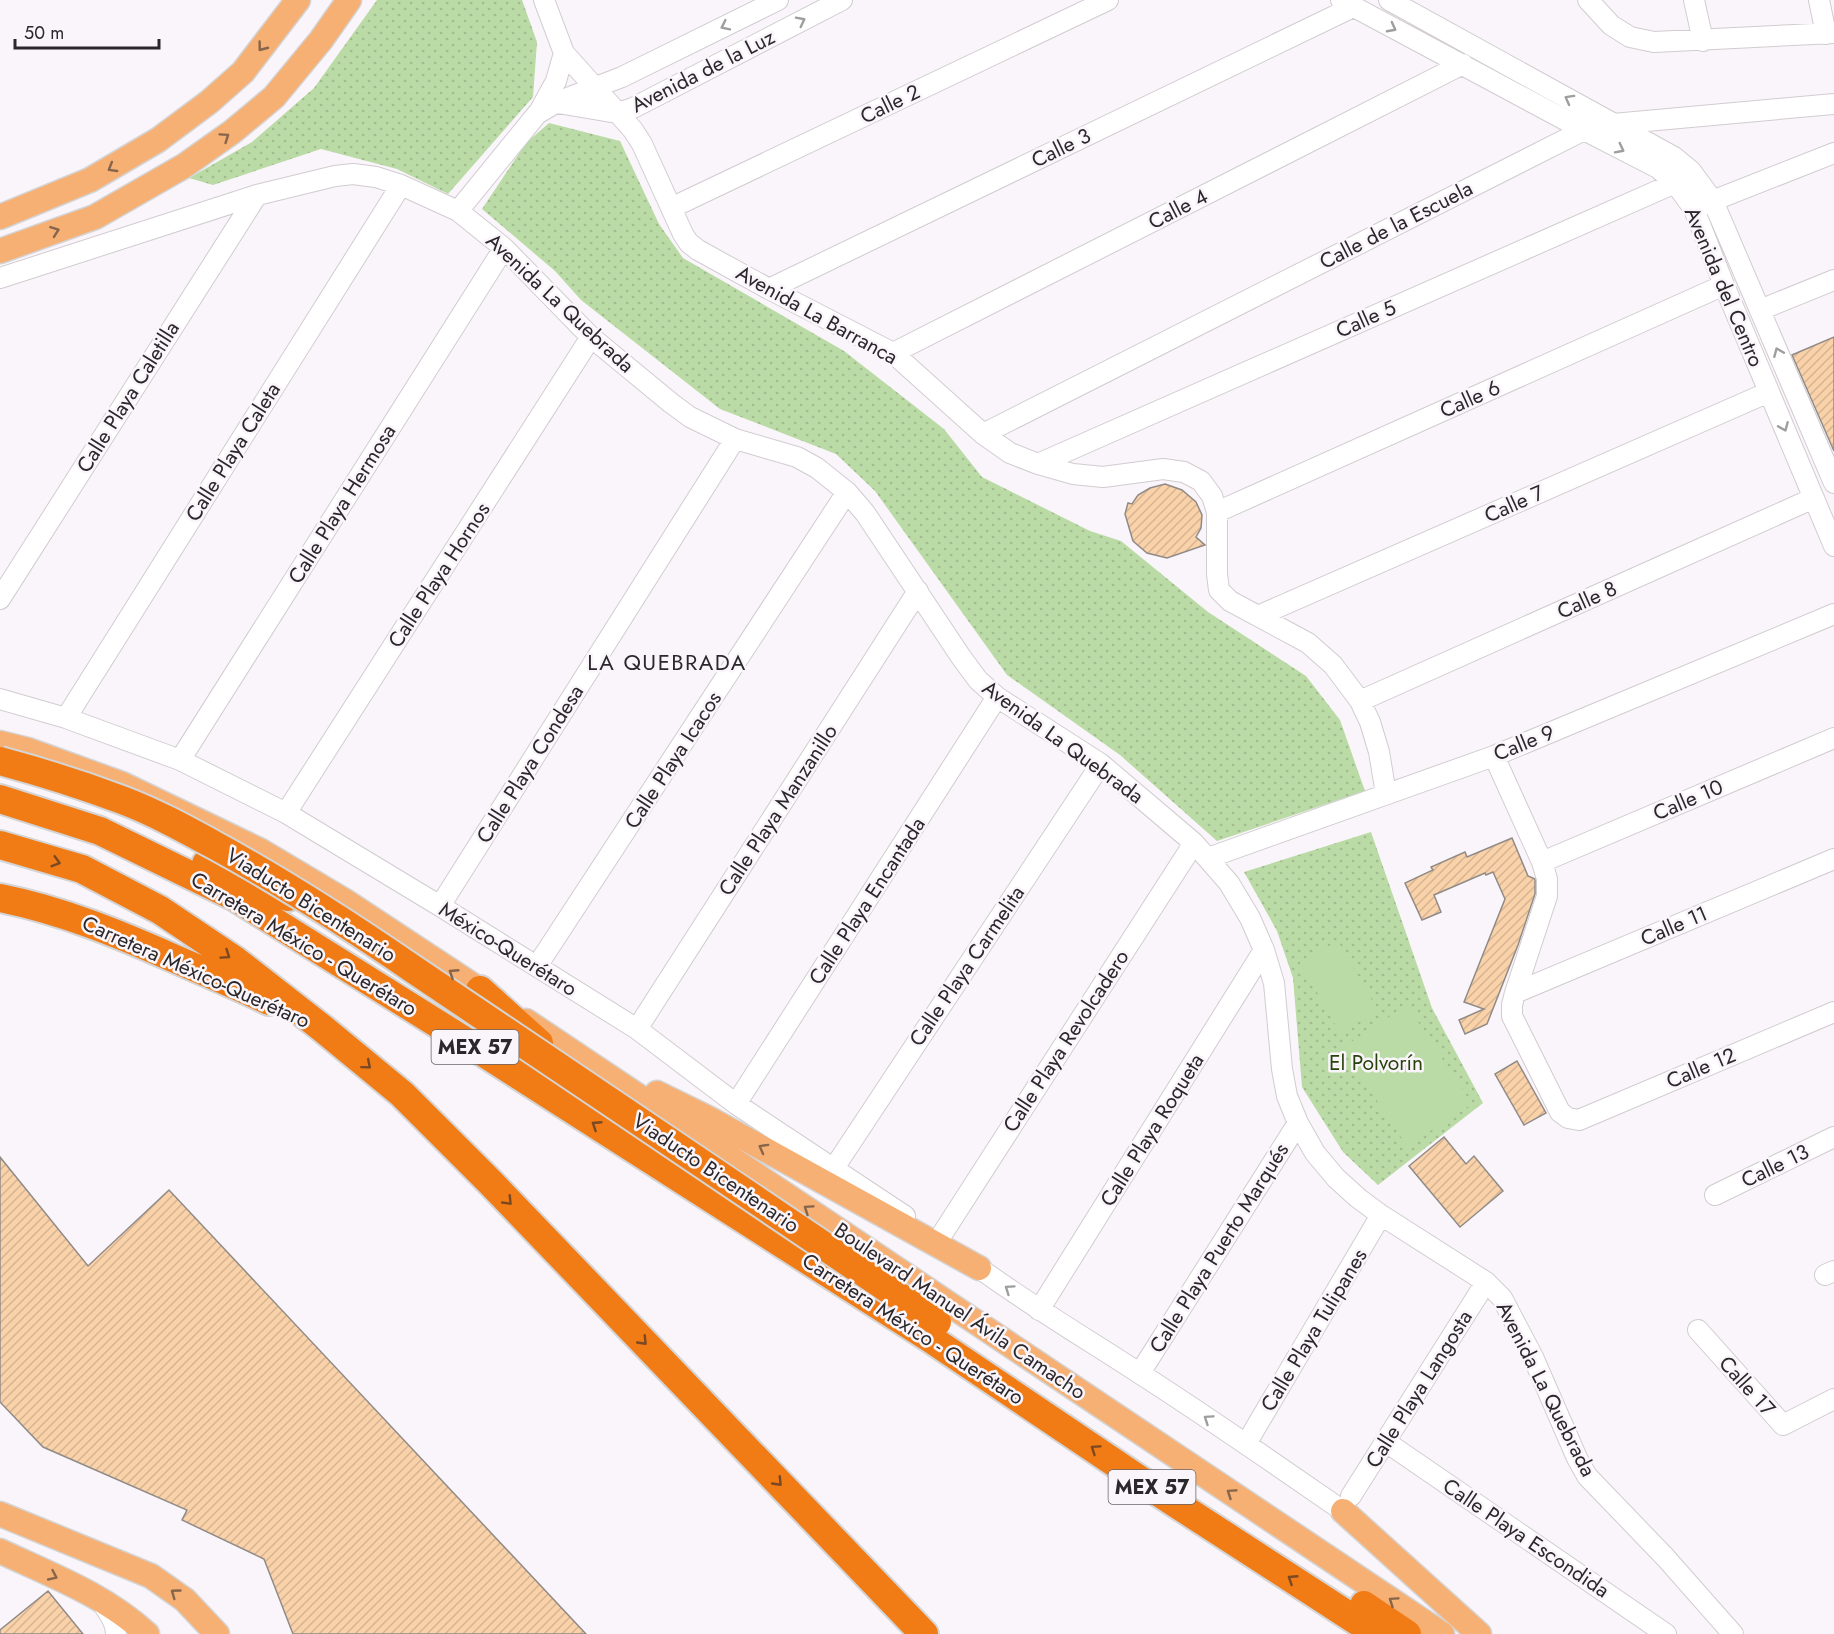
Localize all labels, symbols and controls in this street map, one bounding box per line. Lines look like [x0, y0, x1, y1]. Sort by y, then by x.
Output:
scale bar [15, 12, 159, 50]
one-way arrow [795, 17, 805, 28]
one-way arrow [721, 19, 732, 30]
text: 50 m [24, 20, 64, 46]
one-way arrow [1386, 20, 1397, 32]
street label: Avenida de la Luz [626, 22, 780, 120]
one-way arrow [259, 40, 270, 51]
street label: Calle 2 [855, 77, 925, 131]
one-way arrow [1564, 95, 1575, 106]
street label: Calle 3 [1026, 121, 1096, 175]
one-way arrow [218, 133, 229, 144]
one-way arrow [1614, 141, 1625, 153]
one-way arrow [107, 160, 118, 172]
street label: Calle de la Escuela [1314, 173, 1478, 277]
street label: Calle 4 [1143, 181, 1213, 237]
street label: Avenida del Centro [1677, 202, 1771, 372]
one-way arrow [49, 226, 60, 239]
street label: Avenida La Quebrada [479, 226, 641, 380]
street label: Avenida La Barranca [731, 258, 903, 372]
street label: Calle 5 [1331, 292, 1401, 346]
street label: Calle Playa Caletilla [69, 315, 187, 479]
one-way arrow [1773, 348, 1785, 359]
street label: Calle 6 [1435, 372, 1505, 426]
street label: Calle Playa Caleta [178, 377, 288, 527]
street label: Calle Playa Hermosa [281, 419, 403, 589]
one-way arrow [1777, 421, 1789, 432]
street label: Calle 7 [1479, 478, 1549, 530]
street label: Calle Playa Hornos [381, 496, 497, 654]
street label: Calle 8 [1552, 574, 1622, 626]
district label: LA QUEBRADA [587, 646, 747, 678]
street label: Avenida La Quebrada [976, 673, 1150, 811]
street label: Calle Playa Condesa [469, 679, 591, 849]
street label: Calle Playa Icacos [617, 685, 729, 835]
street label: Calle 9 [1489, 717, 1559, 769]
street label: Calle Playa Manzanillo [711, 718, 845, 902]
street label: Calle 10 [1648, 772, 1728, 828]
street label: Calle Playa Encantada [802, 811, 932, 991]
street label: Viaducto Bicentenario [220, 840, 402, 970]
one-way arrow [50, 855, 61, 867]
street label: Carretera México - Querétaro [185, 864, 423, 1024]
street label: Calle Playa Carmelita [902, 880, 1032, 1052]
street label: México-Querétaro [433, 895, 583, 1003]
street label: Calle 11 [1636, 898, 1712, 954]
street label: Carretera México-Querétaro [77, 908, 315, 1036]
street label: Calle Playa Revolcadero [996, 944, 1136, 1138]
one-way arrow [220, 948, 231, 959]
one-way arrow [449, 968, 459, 980]
road number: MEX 57 [432, 1030, 518, 1064]
street label: Calle 12 [1662, 1040, 1740, 1096]
street label: Calle Playa Roqueta [1093, 1048, 1211, 1212]
park label: El Polvorín [1329, 1048, 1423, 1078]
one-way arrow [360, 1058, 371, 1069]
street label: Viaducto Bicentenario [627, 1106, 805, 1240]
one-way arrow [592, 1120, 602, 1132]
street label: Calle Playa Puerto Marqués [1142, 1137, 1296, 1359]
street label: Calle 13 [1736, 1137, 1814, 1195]
one-way arrow [759, 1144, 769, 1155]
one-way arrow [500, 1193, 511, 1204]
one-way arrow [803, 1205, 814, 1216]
street label: Boulevard Manuel Ávila Camacho [828, 1215, 1092, 1407]
street label: Calle Playa Tulipanes [1253, 1243, 1375, 1417]
street label: Carretera México - Querétaro [796, 1246, 1030, 1412]
one-way arrow [1005, 1285, 1016, 1296]
street label: Avenida La Quebrada [1489, 1296, 1603, 1482]
street label: Calle Playa Langosta [1358, 1304, 1480, 1474]
one-way arrow [635, 1334, 646, 1345]
street label: Calle 17 [1712, 1349, 1782, 1423]
one-way arrow [1204, 1415, 1215, 1426]
one-way arrow [1090, 1445, 1101, 1456]
road number: MEX 57 [1108, 1470, 1196, 1504]
street label: Calle Playa Escondida [1437, 1471, 1615, 1605]
one-way arrow [771, 1475, 782, 1485]
one-way arrow [1227, 1489, 1238, 1500]
one-way arrow [46, 1569, 57, 1581]
one-way arrow [1288, 1575, 1299, 1586]
one-way arrow [171, 1589, 182, 1600]
one-way arrow [1389, 1598, 1400, 1609]

